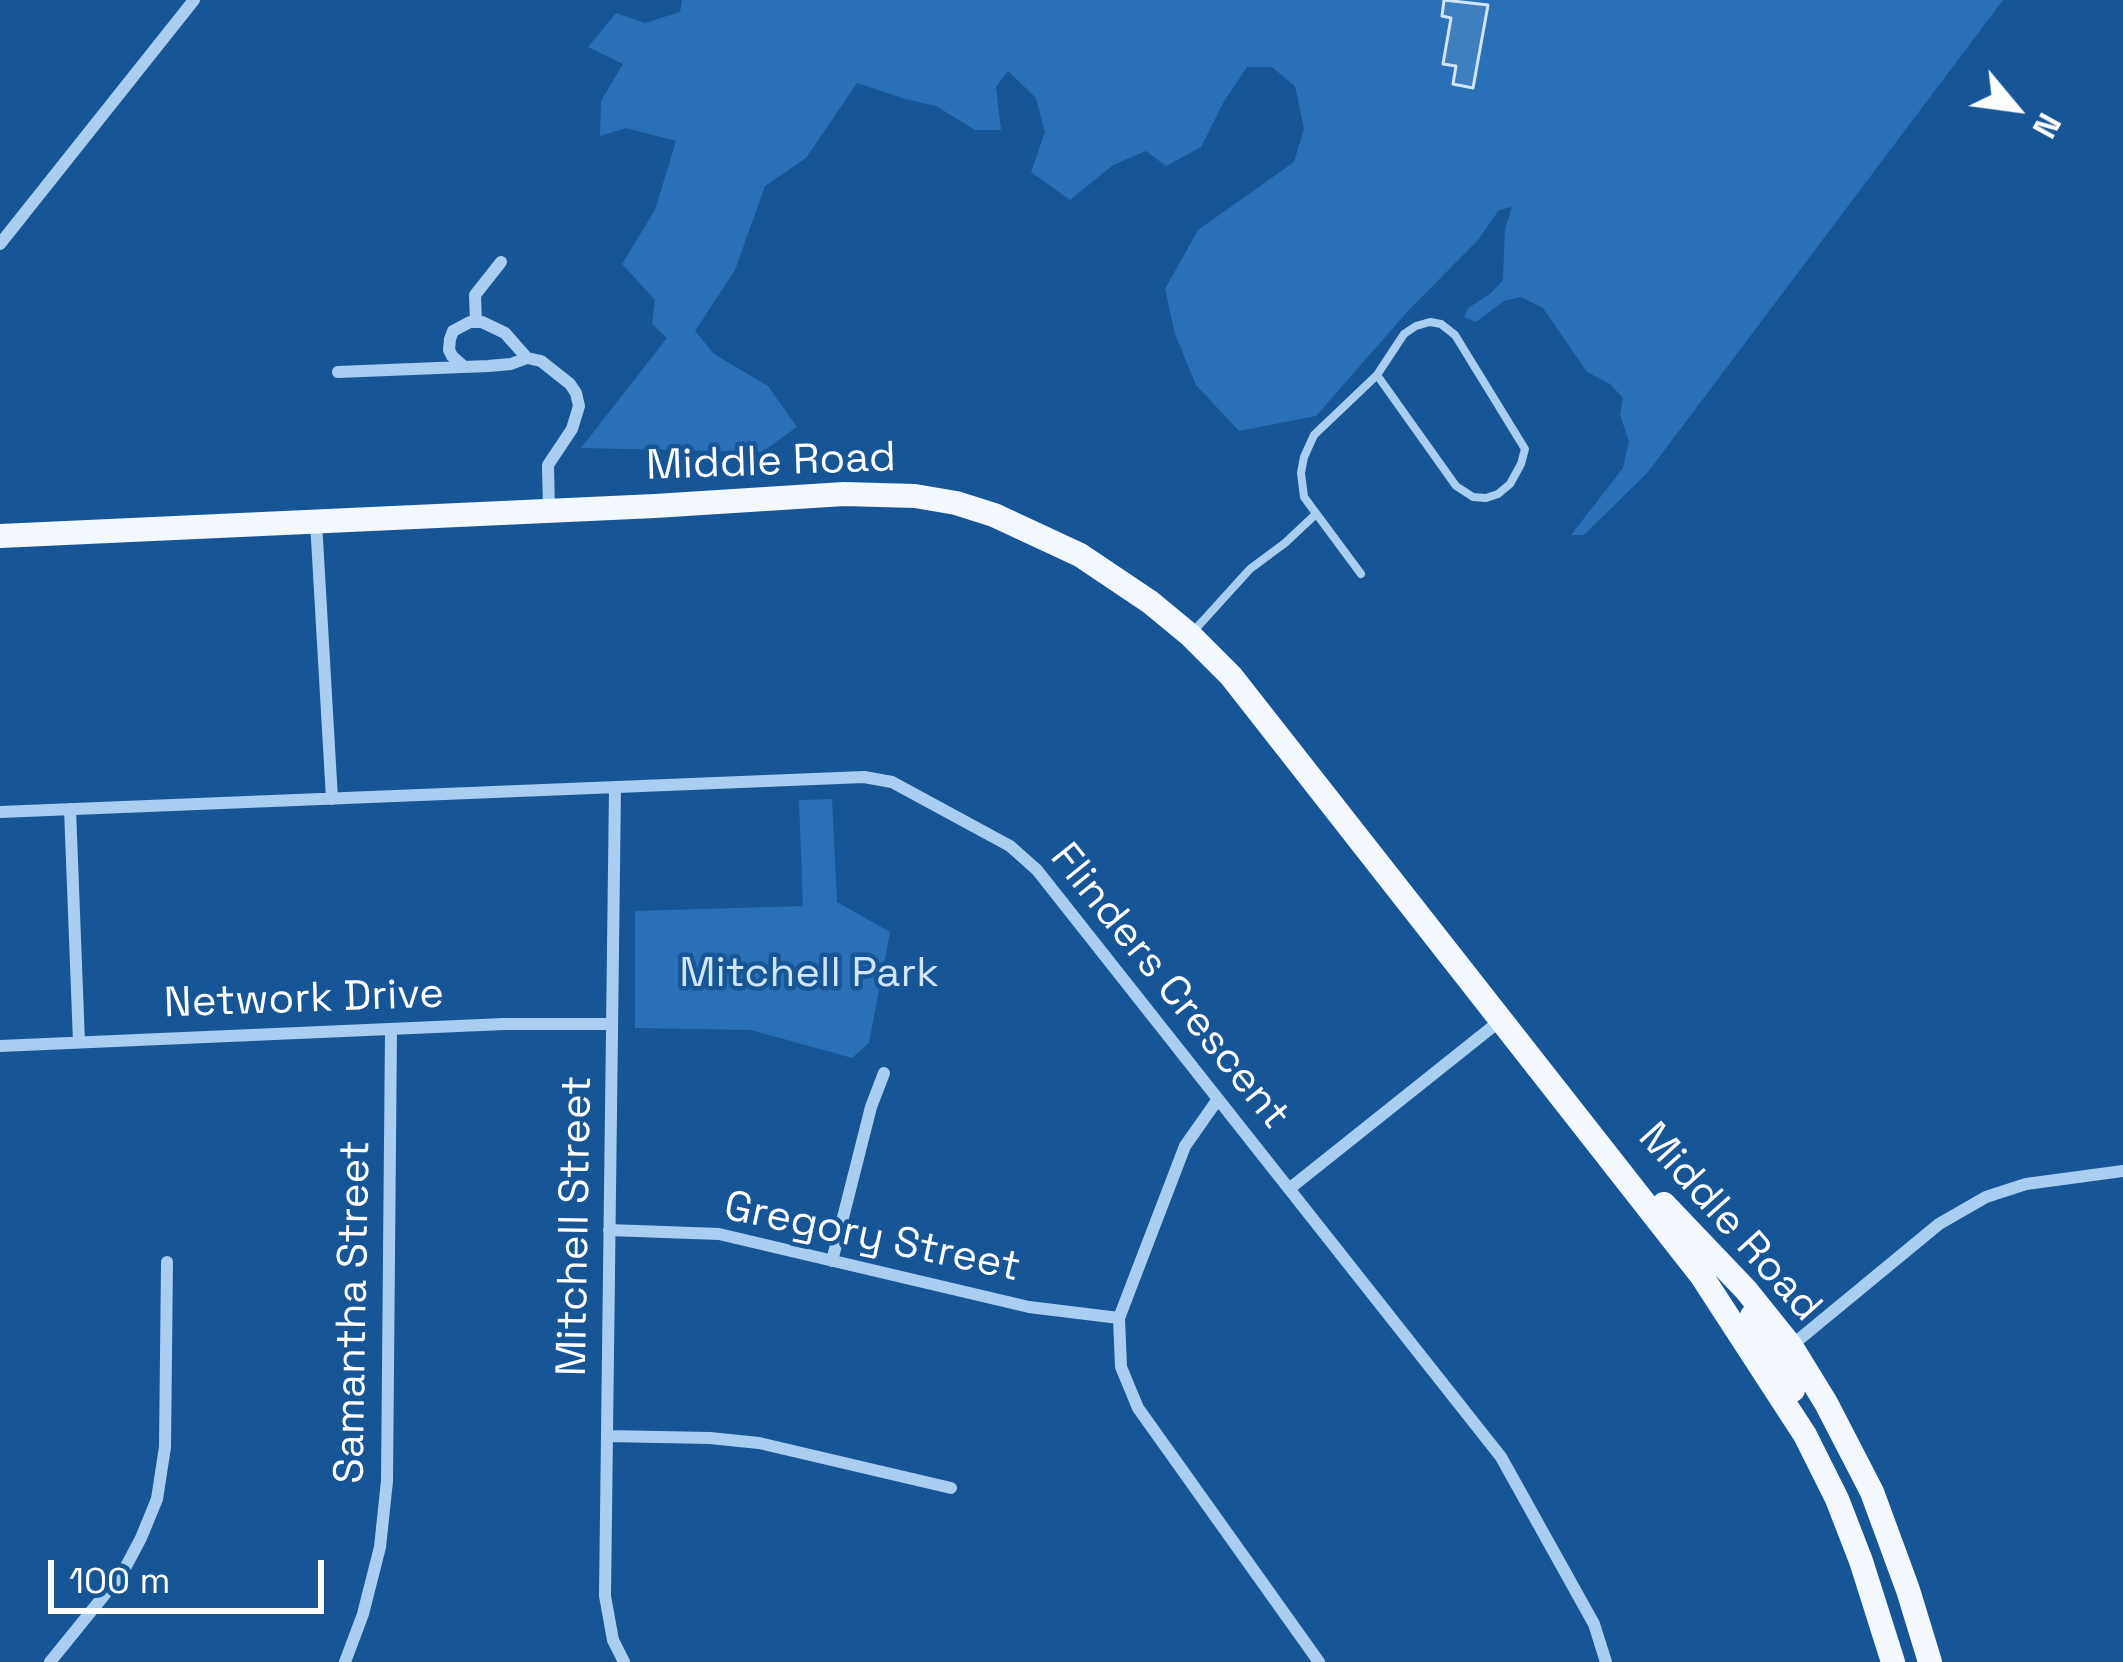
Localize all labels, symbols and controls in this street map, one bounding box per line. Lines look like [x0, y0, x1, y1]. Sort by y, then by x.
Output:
north arrow [1955, 48, 2075, 168]
text: N [2023, 106, 2070, 145]
street label: Middle Road [645, 433, 897, 493]
street label: Flinders Crescent [1038, 834, 1300, 1140]
park label: Mitchell Park [679, 950, 939, 1000]
street label: Network Drive [163, 970, 445, 1030]
street label: Mitchell Street [548, 1075, 604, 1377]
street label: Middle Road [1627, 1113, 1831, 1333]
street label: Samantha Street [326, 1140, 382, 1484]
street label: Gregory Street [719, 1182, 1025, 1294]
scale bar [54, 1536, 330, 1610]
text: 100 m [69, 1558, 170, 1604]

